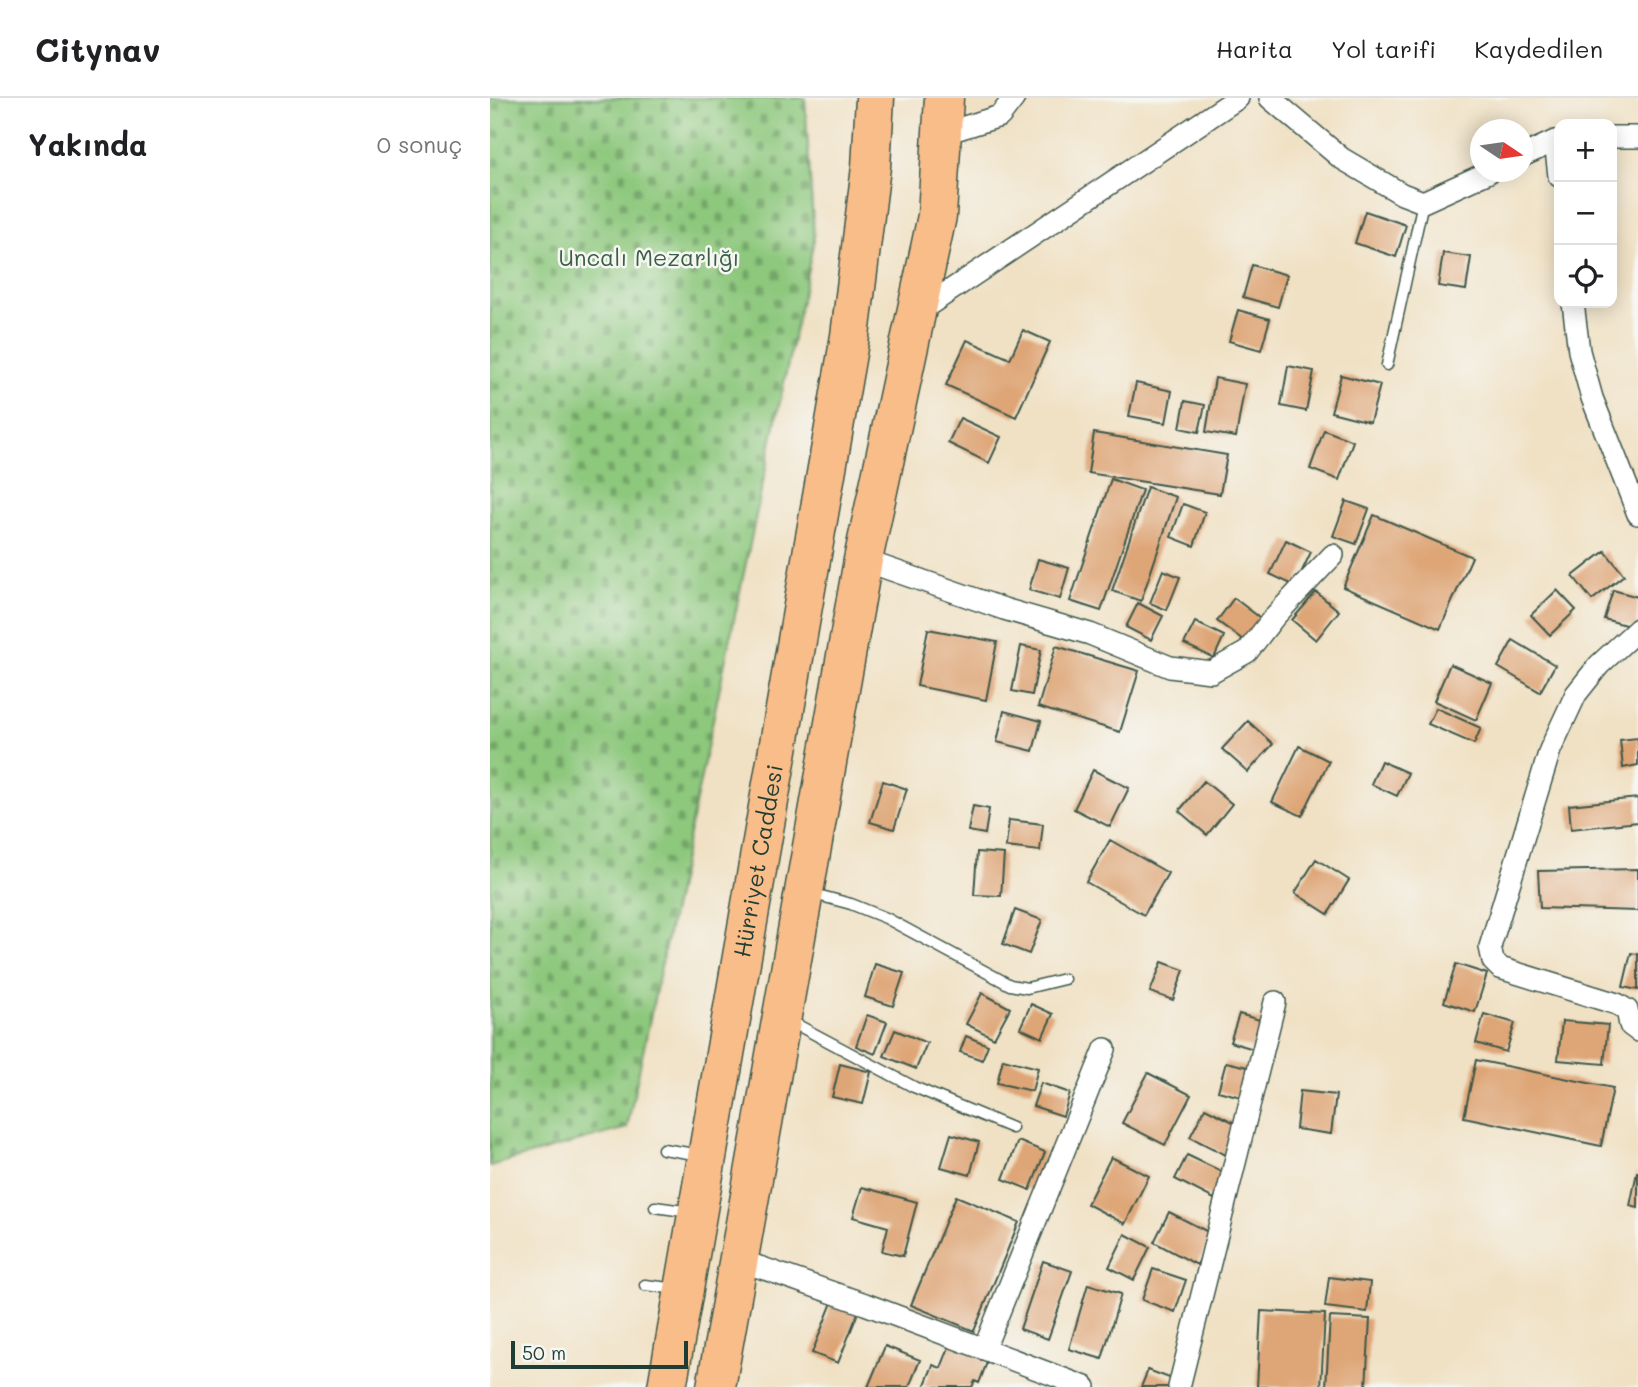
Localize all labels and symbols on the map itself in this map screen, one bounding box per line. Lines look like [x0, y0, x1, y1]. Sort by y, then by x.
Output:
north arrow [1470, 119, 1533, 182]
park label: Uncalı Mezarlığı [558, 242, 740, 272]
street label: Hürriyet Caddesi [726, 762, 789, 960]
scale bar [511, 1338, 688, 1370]

